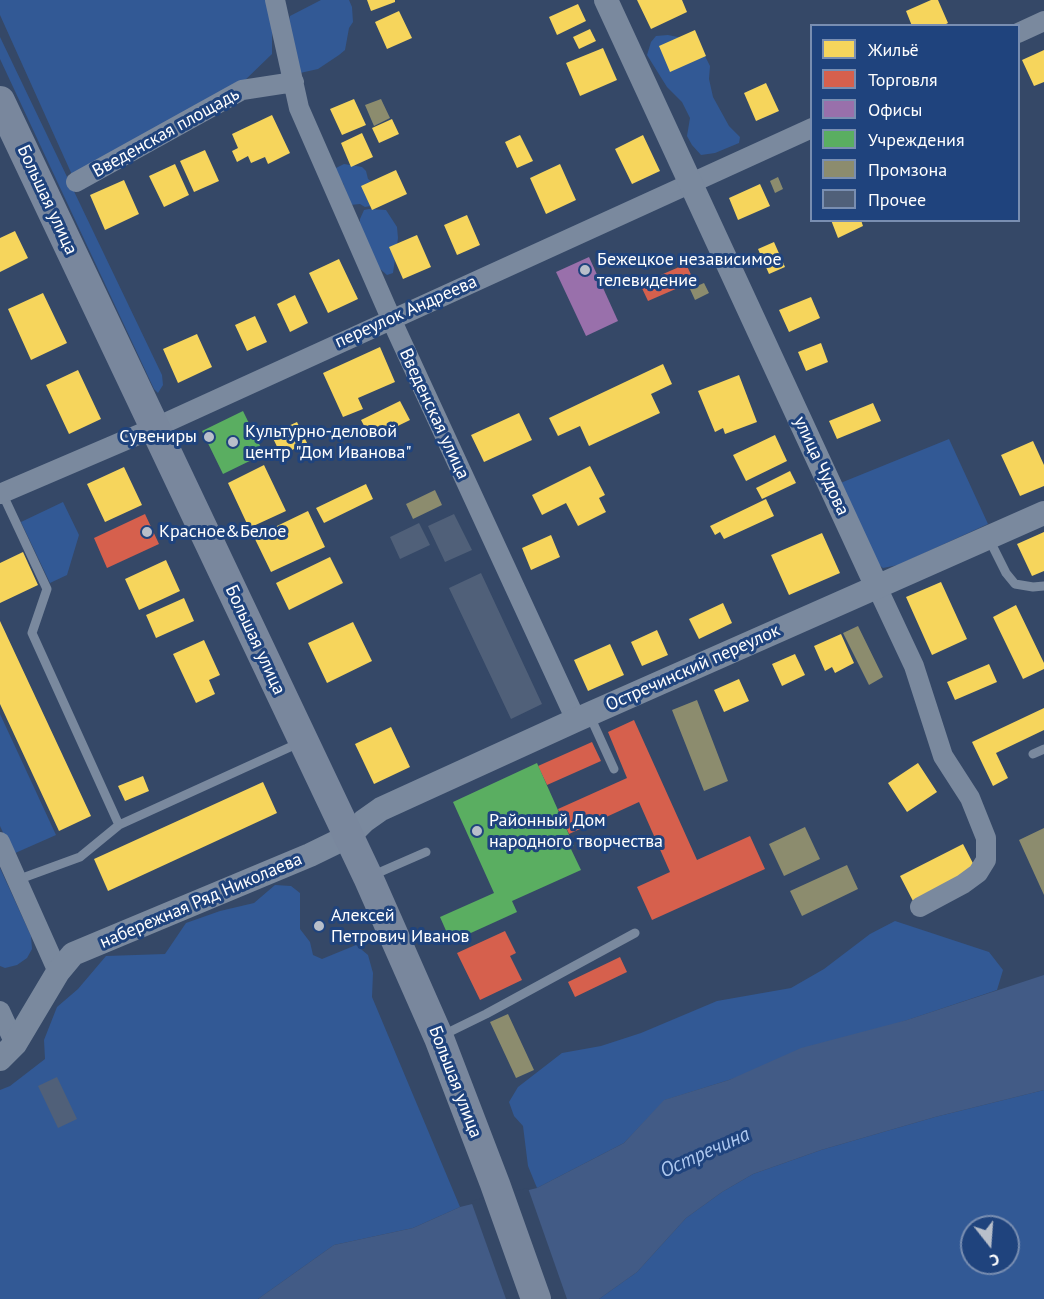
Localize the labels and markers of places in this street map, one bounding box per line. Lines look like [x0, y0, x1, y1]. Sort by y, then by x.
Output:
place label: Бежецкое независимое телевидение [597, 249, 782, 292]
marker: Бежецкое независимое телевидение [578, 263, 592, 277]
place label: Культурно-деловой центр "Дом Иванова" [245, 421, 411, 464]
place label: Сувениры [119, 426, 197, 448]
marker: Сувениры [202, 430, 216, 444]
marker: Культурно-деловой центр "Дом Иванова" [226, 435, 240, 449]
place label: Красное&Белое [159, 521, 286, 543]
marker: Красное&Белое [140, 525, 154, 539]
place label: Районный Дом народного творчества [489, 810, 663, 852]
marker: Районный Дом народного творчества [470, 824, 484, 838]
place label: Алексей Петрович Иванов [331, 905, 470, 948]
marker: Алексей Петрович Иванов [312, 919, 326, 933]

